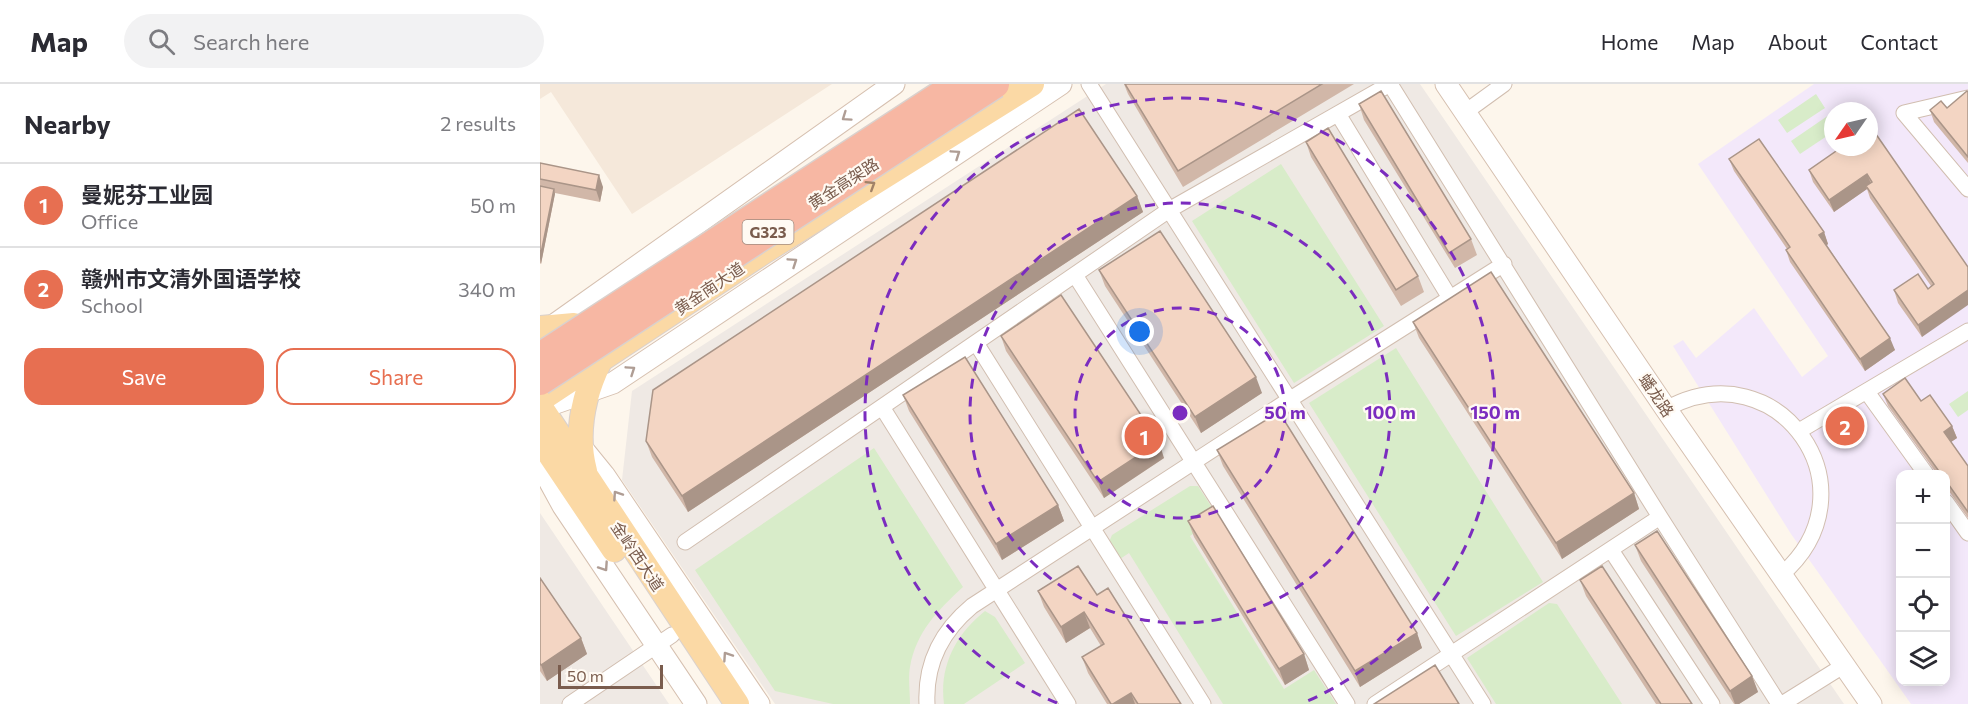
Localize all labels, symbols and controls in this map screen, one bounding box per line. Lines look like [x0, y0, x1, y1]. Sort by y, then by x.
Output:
search box [124, 14, 544, 68]
text: Map [30, 24, 88, 58]
icon: search [145, 25, 178, 58]
text: Search here [193, 28, 309, 55]
text: Home [1601, 29, 1658, 54]
text: Map [1691, 29, 1735, 54]
text: About [1768, 29, 1827, 54]
text: Contact [1860, 29, 1938, 54]
north arrow [1824, 102, 1878, 156]
text: Nearby [24, 108, 111, 139]
one-way arrow [841, 110, 852, 121]
text: 2 results [440, 111, 516, 135]
one-way arrow [949, 150, 960, 161]
street label: 黄金高架路 [804, 153, 882, 213]
text: 曼妮芬工业园 [81, 181, 213, 208]
one-way arrow [865, 181, 875, 193]
text: 1 [39, 193, 48, 217]
text: 50 m [470, 193, 516, 217]
text: Office [81, 209, 138, 233]
road number: G323 [742, 220, 794, 244]
street label: 黄金南大道 [671, 258, 747, 318]
one-way arrow [787, 258, 798, 269]
text: 赣州市文清外国语学校 [81, 265, 301, 292]
text: 2 [38, 277, 49, 301]
text: 340 m [458, 277, 516, 301]
text: School [81, 293, 143, 317]
your location [1125, 317, 1154, 346]
button: Save [24, 348, 264, 405]
button: Share [276, 348, 516, 405]
one-way arrow [624, 366, 635, 377]
street label: 蟠龙路 [1636, 370, 1678, 420]
text: 50 m [1264, 401, 1306, 423]
text: 100 m [1364, 401, 1416, 423]
text: 150 m [1470, 401, 1520, 423]
centre of rings [1170, 403, 1190, 423]
pin: 2 [1826, 404, 1864, 448]
pin: 1 [1124, 414, 1164, 458]
map controls [1896, 470, 1950, 686]
button: + [1896, 470, 1950, 524]
one-way arrow [613, 490, 624, 501]
street label: 金岭西大道 [608, 518, 668, 594]
button: − [1896, 524, 1950, 578]
one-way arrow [597, 560, 608, 571]
button: locate [1896, 578, 1950, 632]
button: layers [1896, 632, 1950, 686]
one-way arrow [723, 651, 734, 662]
scale bar [558, 662, 663, 690]
text: 50 m [567, 666, 604, 685]

